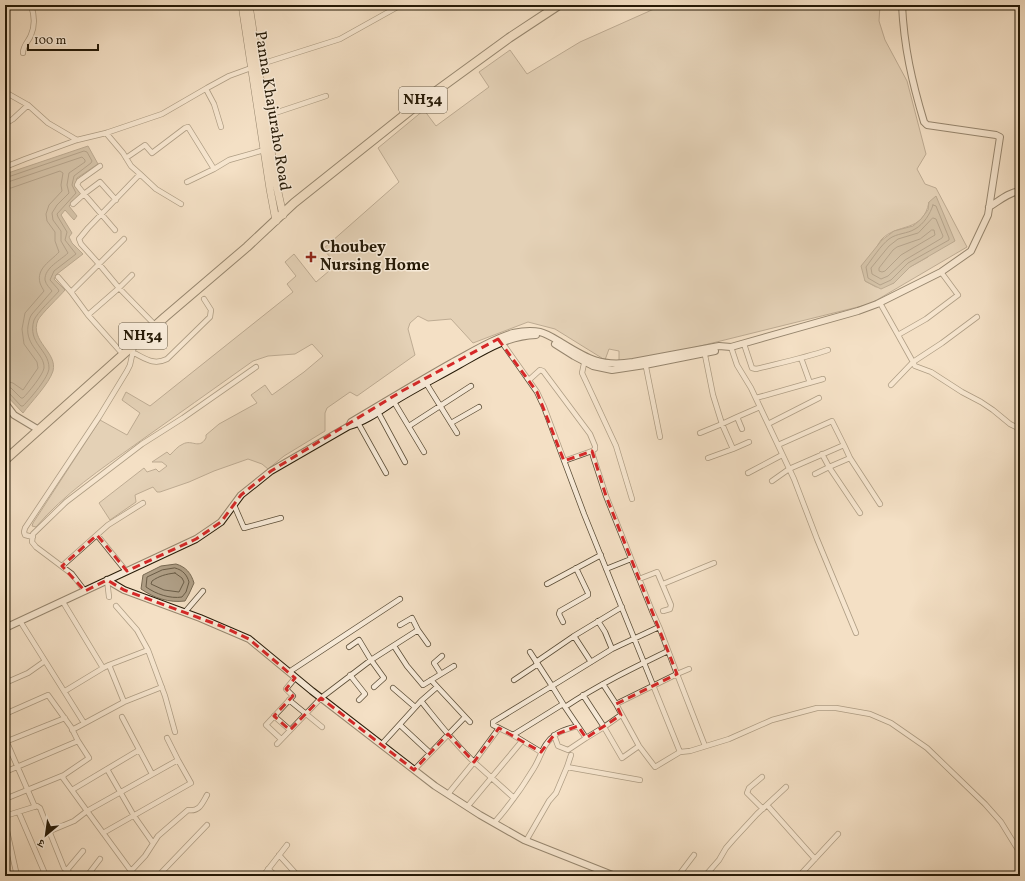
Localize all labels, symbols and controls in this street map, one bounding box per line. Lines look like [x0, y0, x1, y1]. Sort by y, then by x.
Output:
scale bar [28, 26, 98, 52]
street label: Panna Khajuraho Road [249, 30, 295, 192]
text: 100 m [34, 33, 67, 49]
road number: NH34 [399, 87, 447, 113]
place label: Choubey Nursing Home [320, 237, 429, 277]
marker: Choubey Nursing Home [305, 251, 317, 263]
road number: NH34 [119, 323, 167, 349]
north arrow [26, 815, 66, 855]
text: उ [35, 834, 49, 851]

